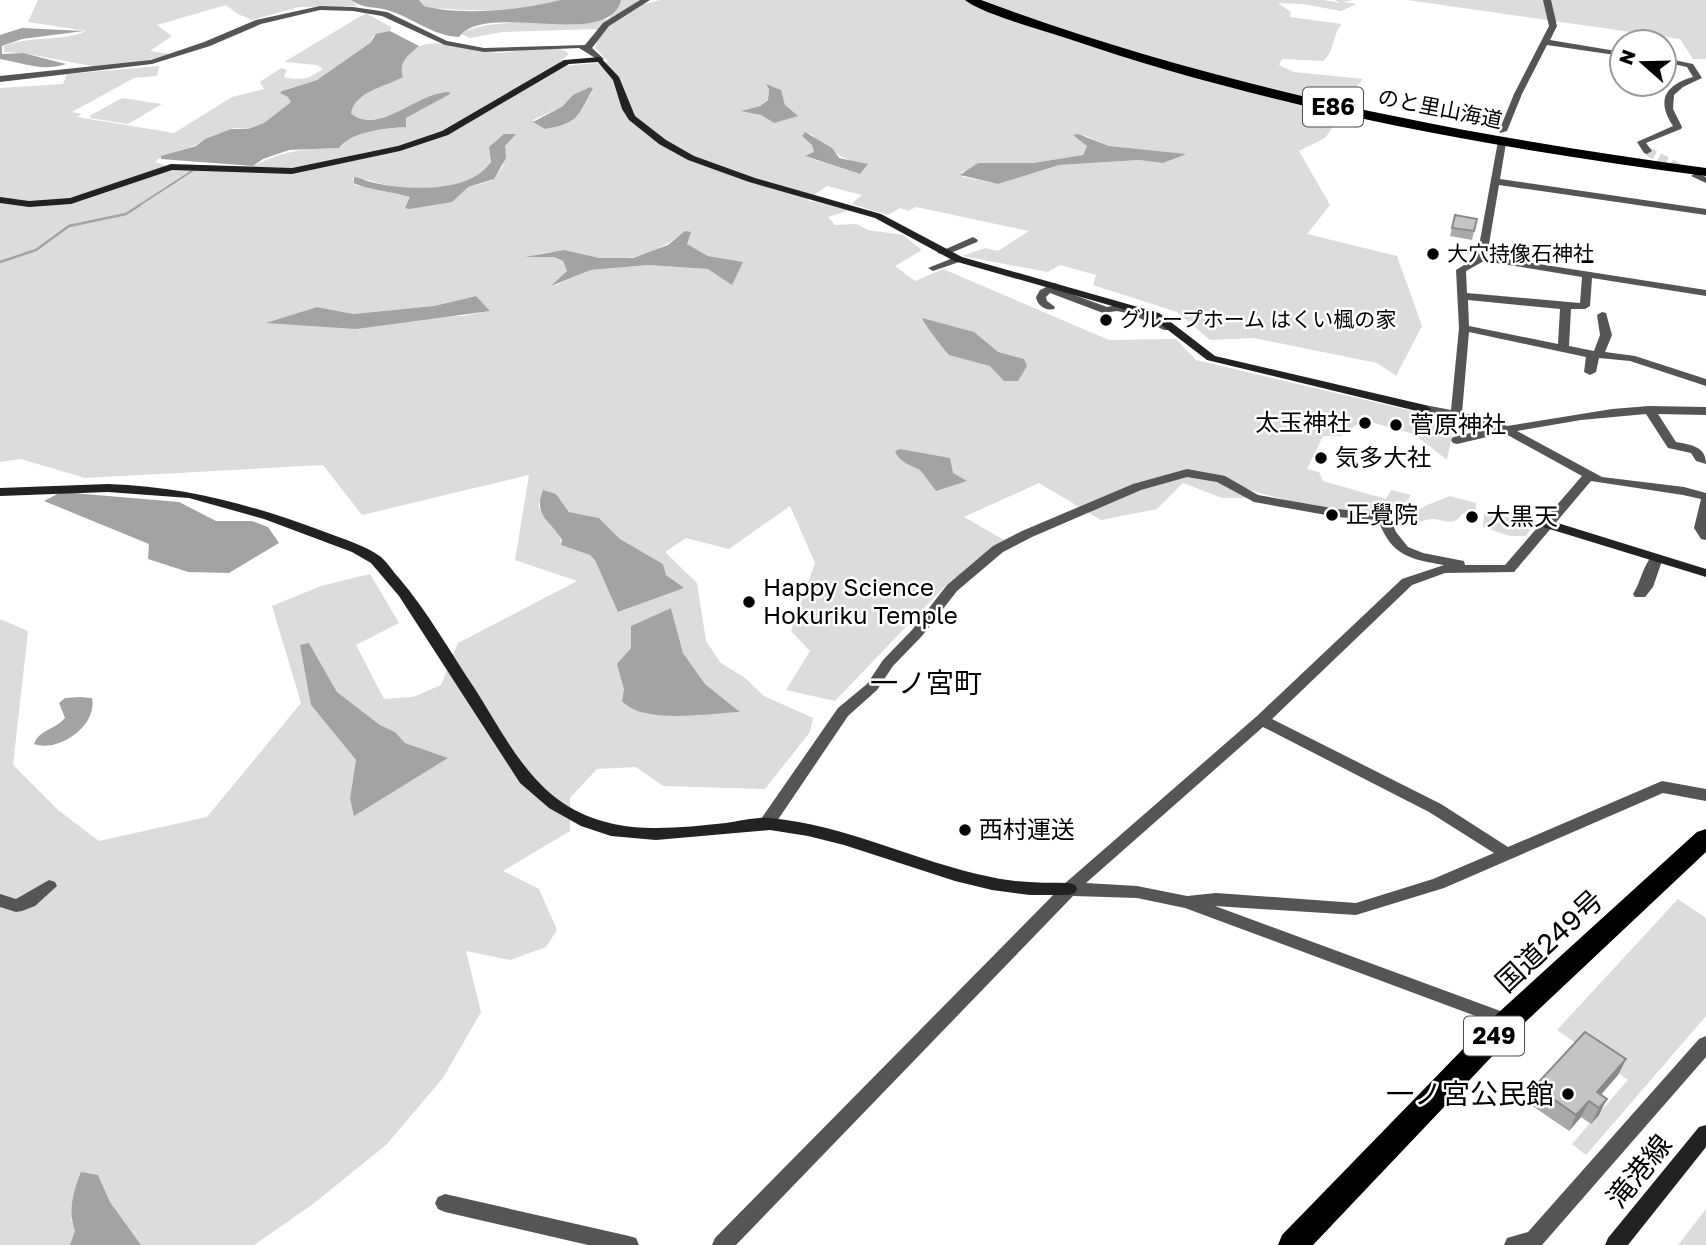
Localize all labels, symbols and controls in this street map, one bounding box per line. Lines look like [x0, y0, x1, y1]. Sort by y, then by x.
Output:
north arrow [1608, 28, 1678, 98]
text: N [1613, 46, 1640, 68]
street label: のと里山海道 [1376, 83, 1505, 133]
road number: E86 [1303, 88, 1363, 127]
place label: 大穴持像石神社 [1447, 240, 1594, 266]
marker: 大穴持像石神社 [1425, 246, 1441, 262]
place label: グループホーム はくい楓の家 [1120, 306, 1396, 332]
marker: グループホーム はくい楓の家 [1098, 312, 1114, 328]
place label: 太玉神社 [1255, 407, 1351, 436]
place label: 菅原神社 [1410, 409, 1506, 438]
marker: 太玉神社 [1357, 415, 1373, 431]
marker: 菅原神社 [1388, 417, 1404, 433]
place label: 気多大社 [1335, 442, 1431, 471]
marker: 気多大社 [1313, 450, 1329, 466]
place label: 正覺院 [1346, 499, 1418, 528]
place label: 大黒天 [1486, 501, 1558, 530]
marker: 正覺院 [1324, 507, 1340, 523]
marker: 大黒天 [1464, 509, 1480, 525]
place label: Happy Science Hokuriku Temple [763, 572, 958, 629]
marker: Happy Science Hokuriku Temple [741, 594, 757, 610]
district label: 一ノ宮町 [870, 666, 982, 699]
place label: 西村運送 [979, 814, 1075, 843]
marker: 西村運送 [957, 822, 973, 838]
street label: 国道249号 [1488, 883, 1609, 998]
road number: 249 [1464, 1016, 1524, 1056]
place label: 一ノ宮公民館 [1386, 1077, 1554, 1110]
marker: 一ノ宮公民館 [1560, 1086, 1576, 1102]
street label: 滝港線 [1599, 1128, 1678, 1214]

